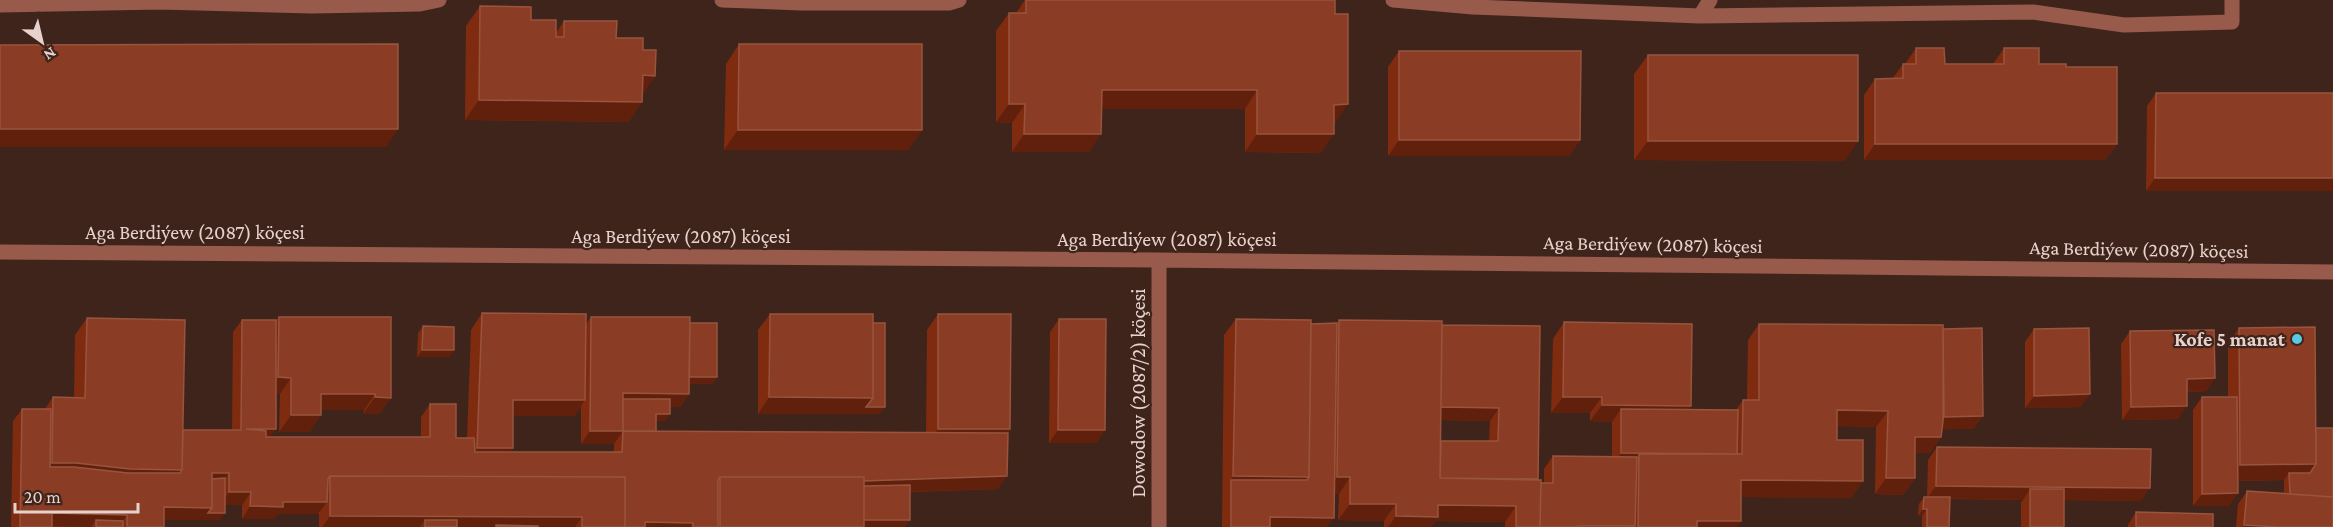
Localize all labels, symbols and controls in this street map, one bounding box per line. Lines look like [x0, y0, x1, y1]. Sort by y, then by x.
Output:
north arrow [12, 12, 72, 72]
text: N [41, 44, 59, 64]
street label: Aga Berdiýew (2087) köçesi [85, 221, 305, 244]
street label: Aga Berdiýew (2087) köçesi [571, 225, 791, 248]
street label: Aga Berdiýew (2087) köçesi [1057, 228, 1277, 251]
street label: Aga Berdiýew (2087) köçesi [1543, 231, 1763, 258]
street label: Aga Berdiýew (2087) köçesi [2029, 236, 2249, 263]
street label: Dowodow (2087/2) köçesi [1127, 288, 1150, 498]
place label: Kofe 5 manat [2174, 328, 2286, 350]
marker: Kofe 5 manat [2290, 332, 2304, 346]
scale bar [15, 476, 138, 514]
text: 20 m [24, 487, 61, 507]

